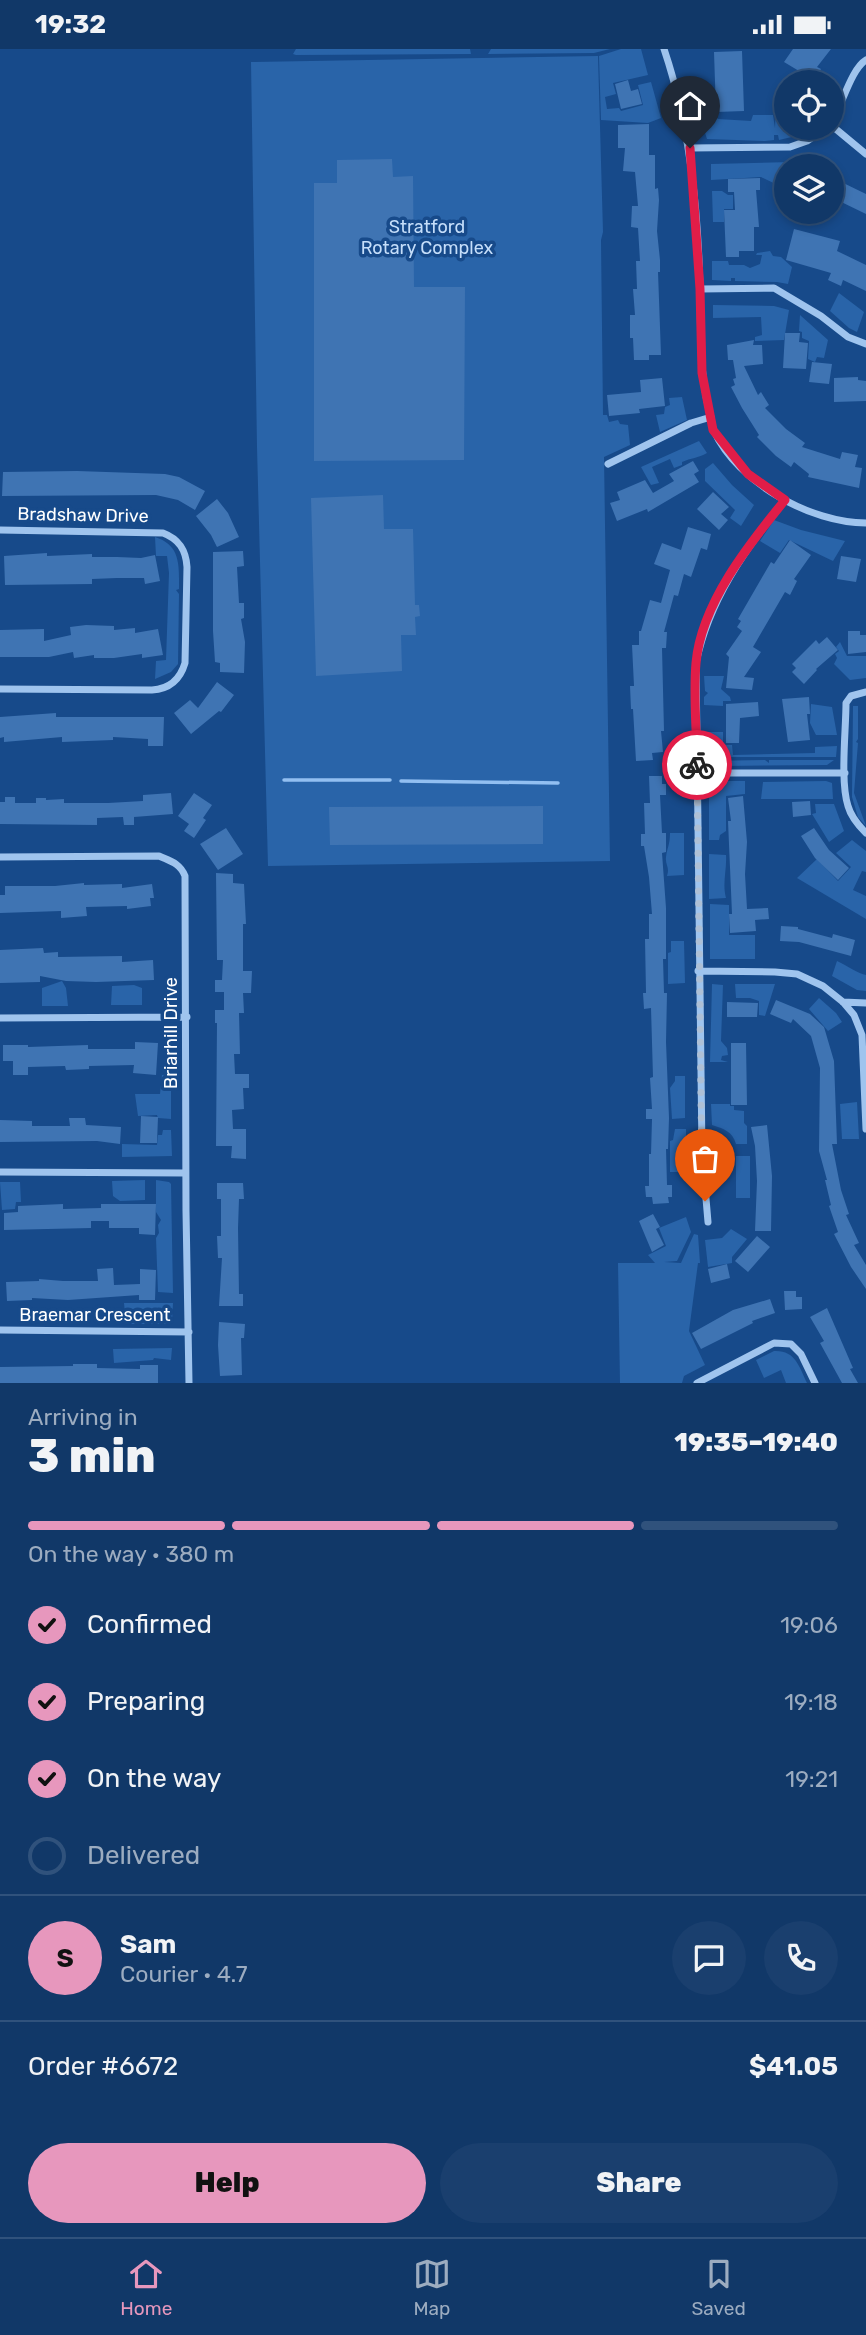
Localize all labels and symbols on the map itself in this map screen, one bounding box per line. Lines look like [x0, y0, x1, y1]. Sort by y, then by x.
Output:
pin [660, 76, 720, 148]
park label: Stratford Rotary Complex [361, 216, 494, 259]
street label: Bradshaw Drive [17, 503, 149, 527]
courier [662, 730, 732, 800]
street label: Briarhill Drive [160, 977, 182, 1089]
pin [675, 1129, 735, 1201]
street label: Braemar Crescent [19, 1304, 171, 1326]

